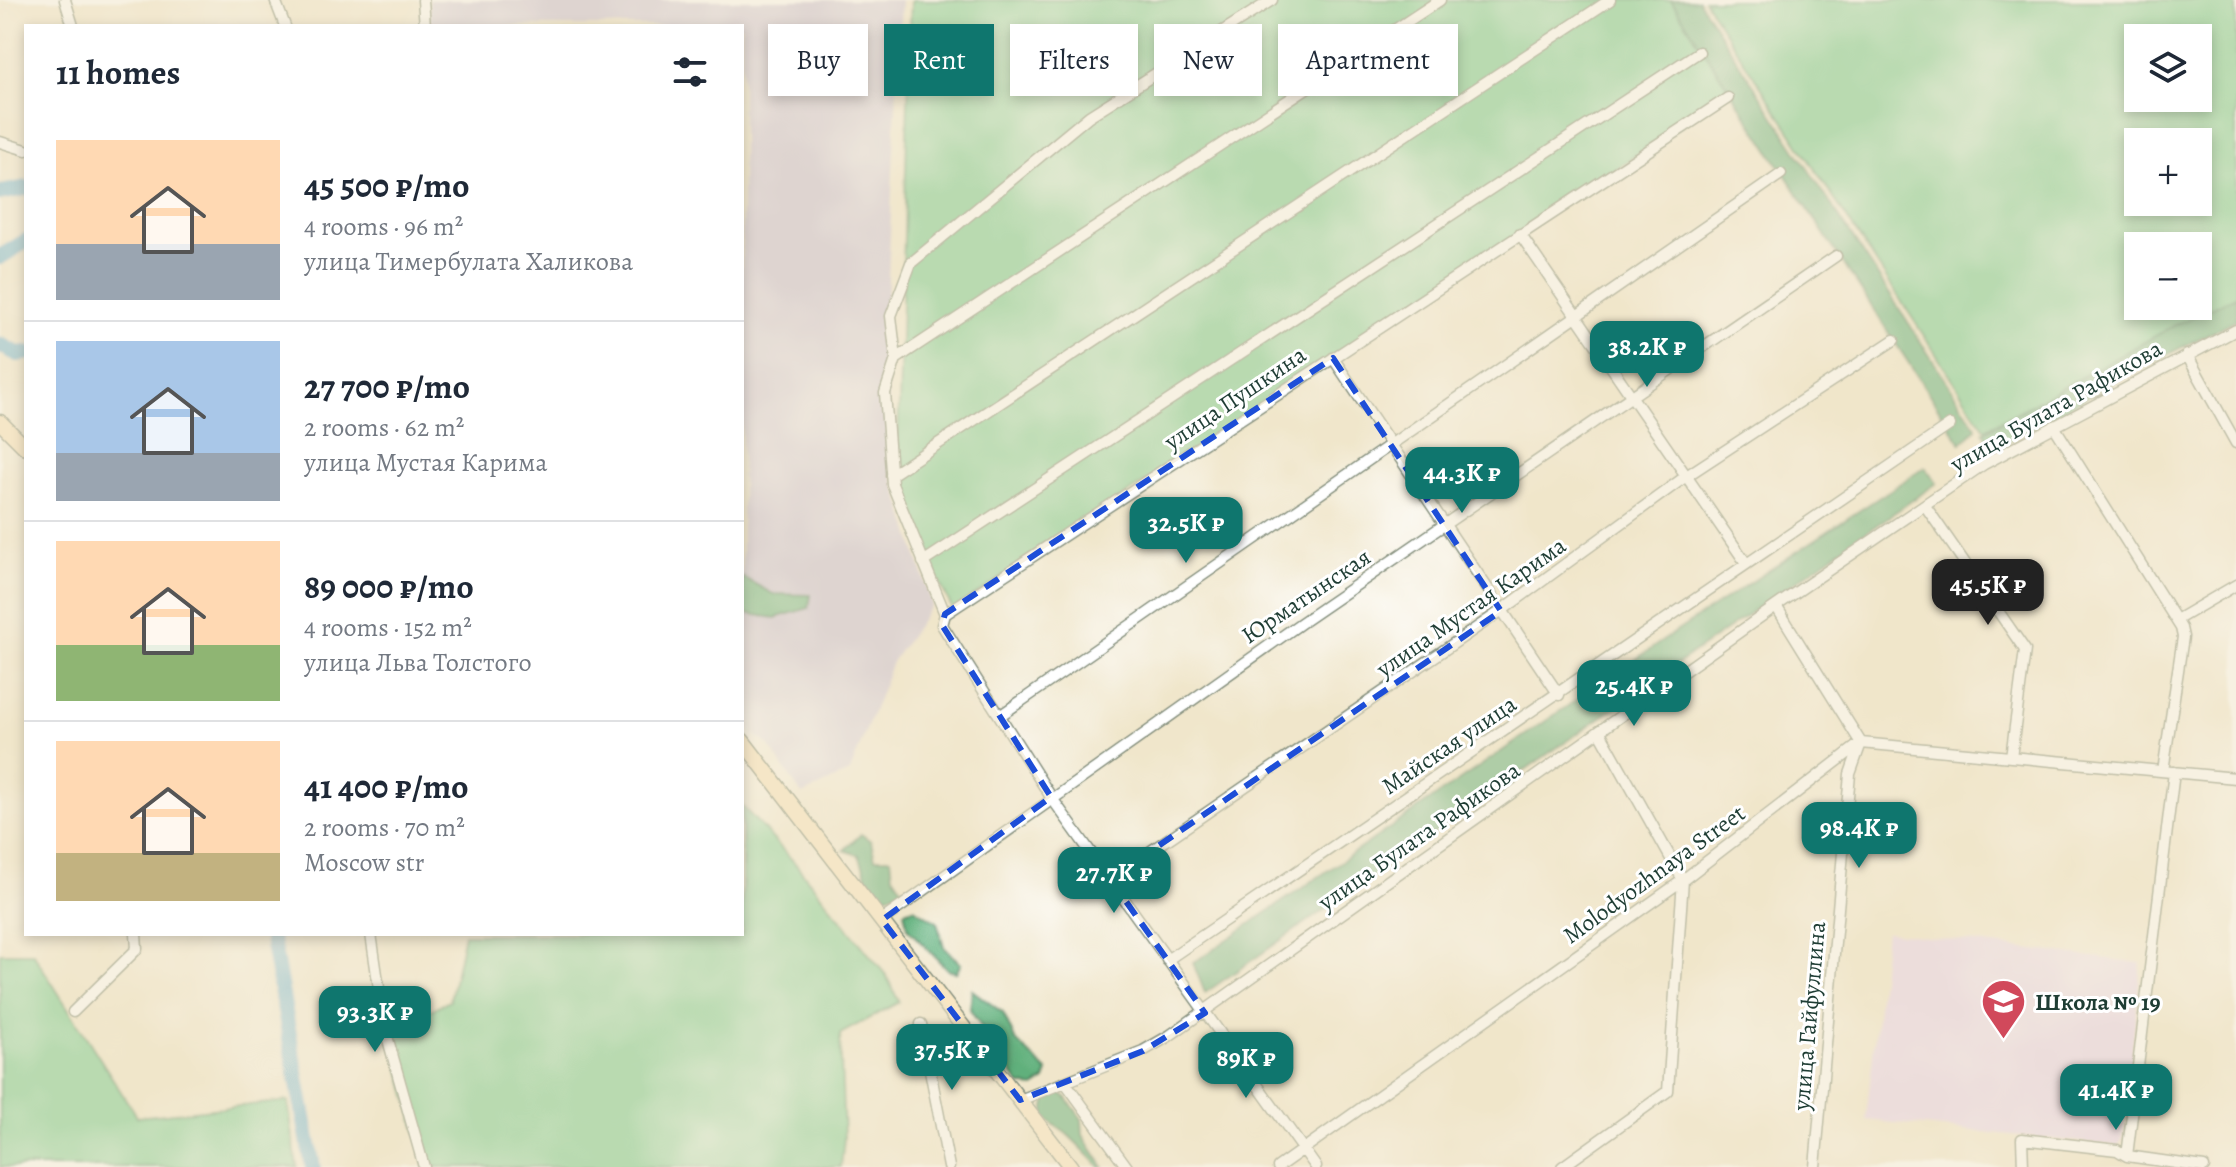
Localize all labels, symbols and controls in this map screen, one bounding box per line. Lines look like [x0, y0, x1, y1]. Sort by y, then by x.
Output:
chip: Buy [768, 24, 868, 96]
chip: Rent [884, 24, 994, 96]
chip: Filters [1010, 24, 1138, 96]
chip: New [1154, 24, 1262, 96]
chip: Apartment [1278, 24, 1458, 96]
map controls [2124, 24, 2212, 320]
button: layers [2124, 24, 2212, 112]
text: 11 homes [56, 49, 180, 96]
icon: filters [668, 50, 712, 94]
button: + [2124, 128, 2212, 216]
text: 45 500 ₽/mo [304, 162, 470, 209]
icon: home [120, 172, 216, 268]
text: 4 rooms · 96 m² [304, 209, 463, 244]
button: − [2124, 232, 2212, 320]
text: улица Тимербулата Халикова [304, 244, 633, 279]
pin: 38.2K ₽ [1573, 321, 1721, 389]
text: 38.2K ₽ [1608, 329, 1686, 364]
street label: улица Булата Рафикова [1943, 332, 2168, 480]
street label: улица Пушкина [1157, 339, 1312, 458]
text: 27 700 ₽/mo [304, 363, 470, 410]
icon: home [120, 373, 216, 469]
text: 2 rooms · 62 m² [304, 410, 464, 445]
text: улица Мустая Карима [304, 445, 548, 480]
pin: 44.3K ₽ [1388, 447, 1536, 515]
text: 44.3K ₽ [1423, 455, 1501, 490]
pin: 32.5K ₽ [1112, 497, 1260, 565]
text: 32.5K ₽ [1148, 505, 1224, 540]
street label: улица Мустая Карима [1369, 529, 1572, 685]
street label: Юрматынская [1235, 541, 1377, 651]
pin: 45.5K ₽ [1914, 559, 2062, 627]
text: 89 000 ₽/mo [304, 563, 474, 610]
text: 45.5K ₽ [1950, 567, 2026, 602]
icon: home [120, 573, 216, 669]
text: 4 rooms · 152 m² [304, 610, 472, 645]
text: улица Льва Толстого [304, 645, 532, 680]
pin: 25.4K ₽ [1560, 660, 1708, 728]
text: 25.4K ₽ [1595, 668, 1673, 703]
street label: Майская улица [1375, 688, 1523, 802]
street label: улица Булата Рафикова [1311, 754, 1526, 918]
text: 41 400 ₽/mo [304, 763, 469, 810]
icon: home [120, 773, 216, 869]
street label: Molodyozhnaya Street [1557, 797, 1752, 951]
pin: 98.4K ₽ [1785, 802, 1933, 870]
text: 2 rooms · 70 m² [304, 810, 465, 845]
text: 98.4K ₽ [1820, 810, 1898, 845]
text: Moscow str [304, 845, 425, 880]
pin: 27.7K ₽ [1040, 847, 1188, 915]
text: 27.7K ₽ [1076, 855, 1152, 890]
street label: улица Гайфуллина [1785, 920, 1833, 1113]
school or university icon: Школа № 19 [1980, 978, 2028, 1041]
pin: 93.3K ₽ [301, 986, 449, 1054]
place label: Школа № 19 [2035, 986, 2161, 1018]
text: 93.3K ₽ [337, 994, 413, 1029]
pin: 37.5K ₽ [878, 1024, 1026, 1092]
text: 37.5K ₽ [914, 1032, 990, 1067]
pin: 89K ₽ [1190, 1032, 1302, 1100]
text: 89K ₽ [1216, 1040, 1276, 1075]
pin: 41.4K ₽ [2042, 1064, 2190, 1132]
text: 41.4K ₽ [2078, 1072, 2154, 1107]

